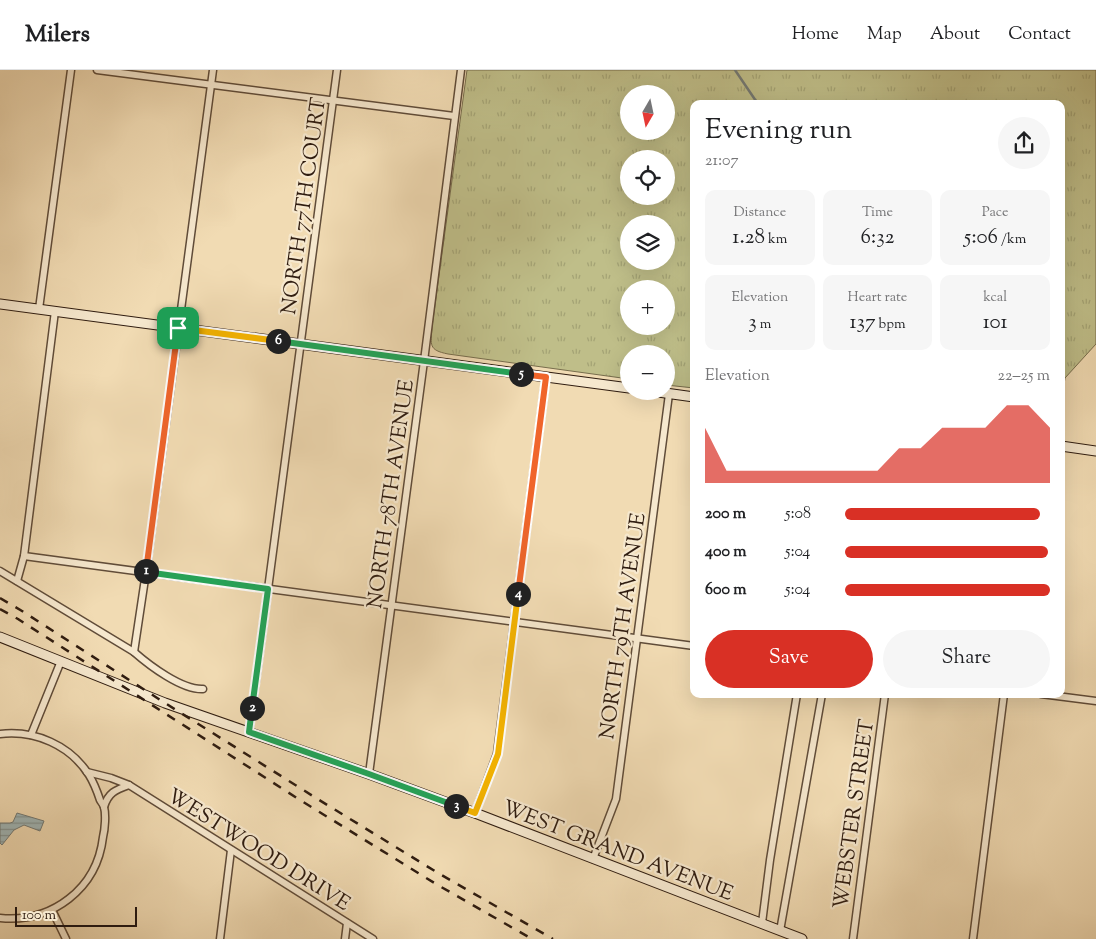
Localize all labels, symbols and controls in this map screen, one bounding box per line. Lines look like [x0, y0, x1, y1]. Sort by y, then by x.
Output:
text: Milers [25, 18, 90, 52]
text: Home [792, 22, 839, 48]
text: Map [867, 22, 902, 48]
text: About [930, 22, 980, 48]
text: Contact [1008, 22, 1071, 48]
north arrow [620, 85, 675, 140]
map controls [620, 85, 675, 400]
street label: NORTH 77TH COURT [275, 96, 335, 317]
text: Evening run [705, 111, 852, 151]
button: share [998, 117, 1050, 169]
button: locate [620, 150, 675, 205]
text: 21:07 [705, 150, 738, 173]
text: Distance [733, 203, 786, 223]
text: Time [862, 203, 893, 223]
text: Pace [982, 203, 1009, 223]
button: layers [620, 215, 675, 270]
text: 1.28 [732, 223, 765, 253]
text: 6:32 [860, 223, 894, 253]
text: 5:06 [964, 223, 998, 253]
text: km [765, 230, 787, 250]
text: /km [998, 230, 1026, 250]
button: + [620, 280, 675, 335]
text: Elevation [731, 288, 788, 308]
text: Heart rate [848, 288, 907, 308]
text: kcal [983, 288, 1007, 308]
pin [157, 307, 199, 349]
text: 3 [748, 308, 757, 338]
text: 137 [849, 308, 876, 338]
text: 101 [983, 308, 1008, 338]
icon: arrive [164, 314, 192, 342]
text: m [757, 315, 771, 335]
text: bpm [876, 315, 906, 335]
pin: 6 [266, 328, 290, 354]
text: 6 [275, 331, 282, 351]
button: − [620, 345, 675, 400]
pin: 5 [508, 362, 534, 386]
text: 5 [519, 364, 524, 384]
text: Elevation [705, 365, 770, 388]
text: 22–25 m [998, 365, 1050, 388]
street label: NORTH 78TH AVENUE [361, 378, 423, 611]
text: 200 m [705, 503, 746, 526]
text: 5:08 [785, 503, 811, 526]
street label: NORTH 79TH AVENUE [593, 511, 655, 741]
text: 400 m [705, 541, 747, 564]
text: 5:04 [785, 541, 810, 564]
pin: 1 [134, 558, 158, 584]
text: 1 [144, 561, 149, 581]
text: 600 m [705, 579, 747, 602]
text: 5:04 [785, 579, 810, 602]
pin: 4 [506, 582, 530, 606]
text: 4 [515, 584, 522, 604]
button: Save [705, 630, 873, 688]
button: Share [883, 630, 1050, 688]
pin: 2 [240, 696, 264, 720]
text: 2 [249, 698, 256, 718]
street label: WEBSTER STREET [827, 717, 883, 911]
street label: WESTWOOD DRIVE [160, 782, 356, 920]
pin: 3 [444, 794, 468, 818]
street label: WEST GRAND AVENUE [497, 794, 737, 910]
text: 3 [454, 796, 459, 816]
scale bar [15, 904, 138, 927]
text: 100 m [22, 906, 56, 926]

